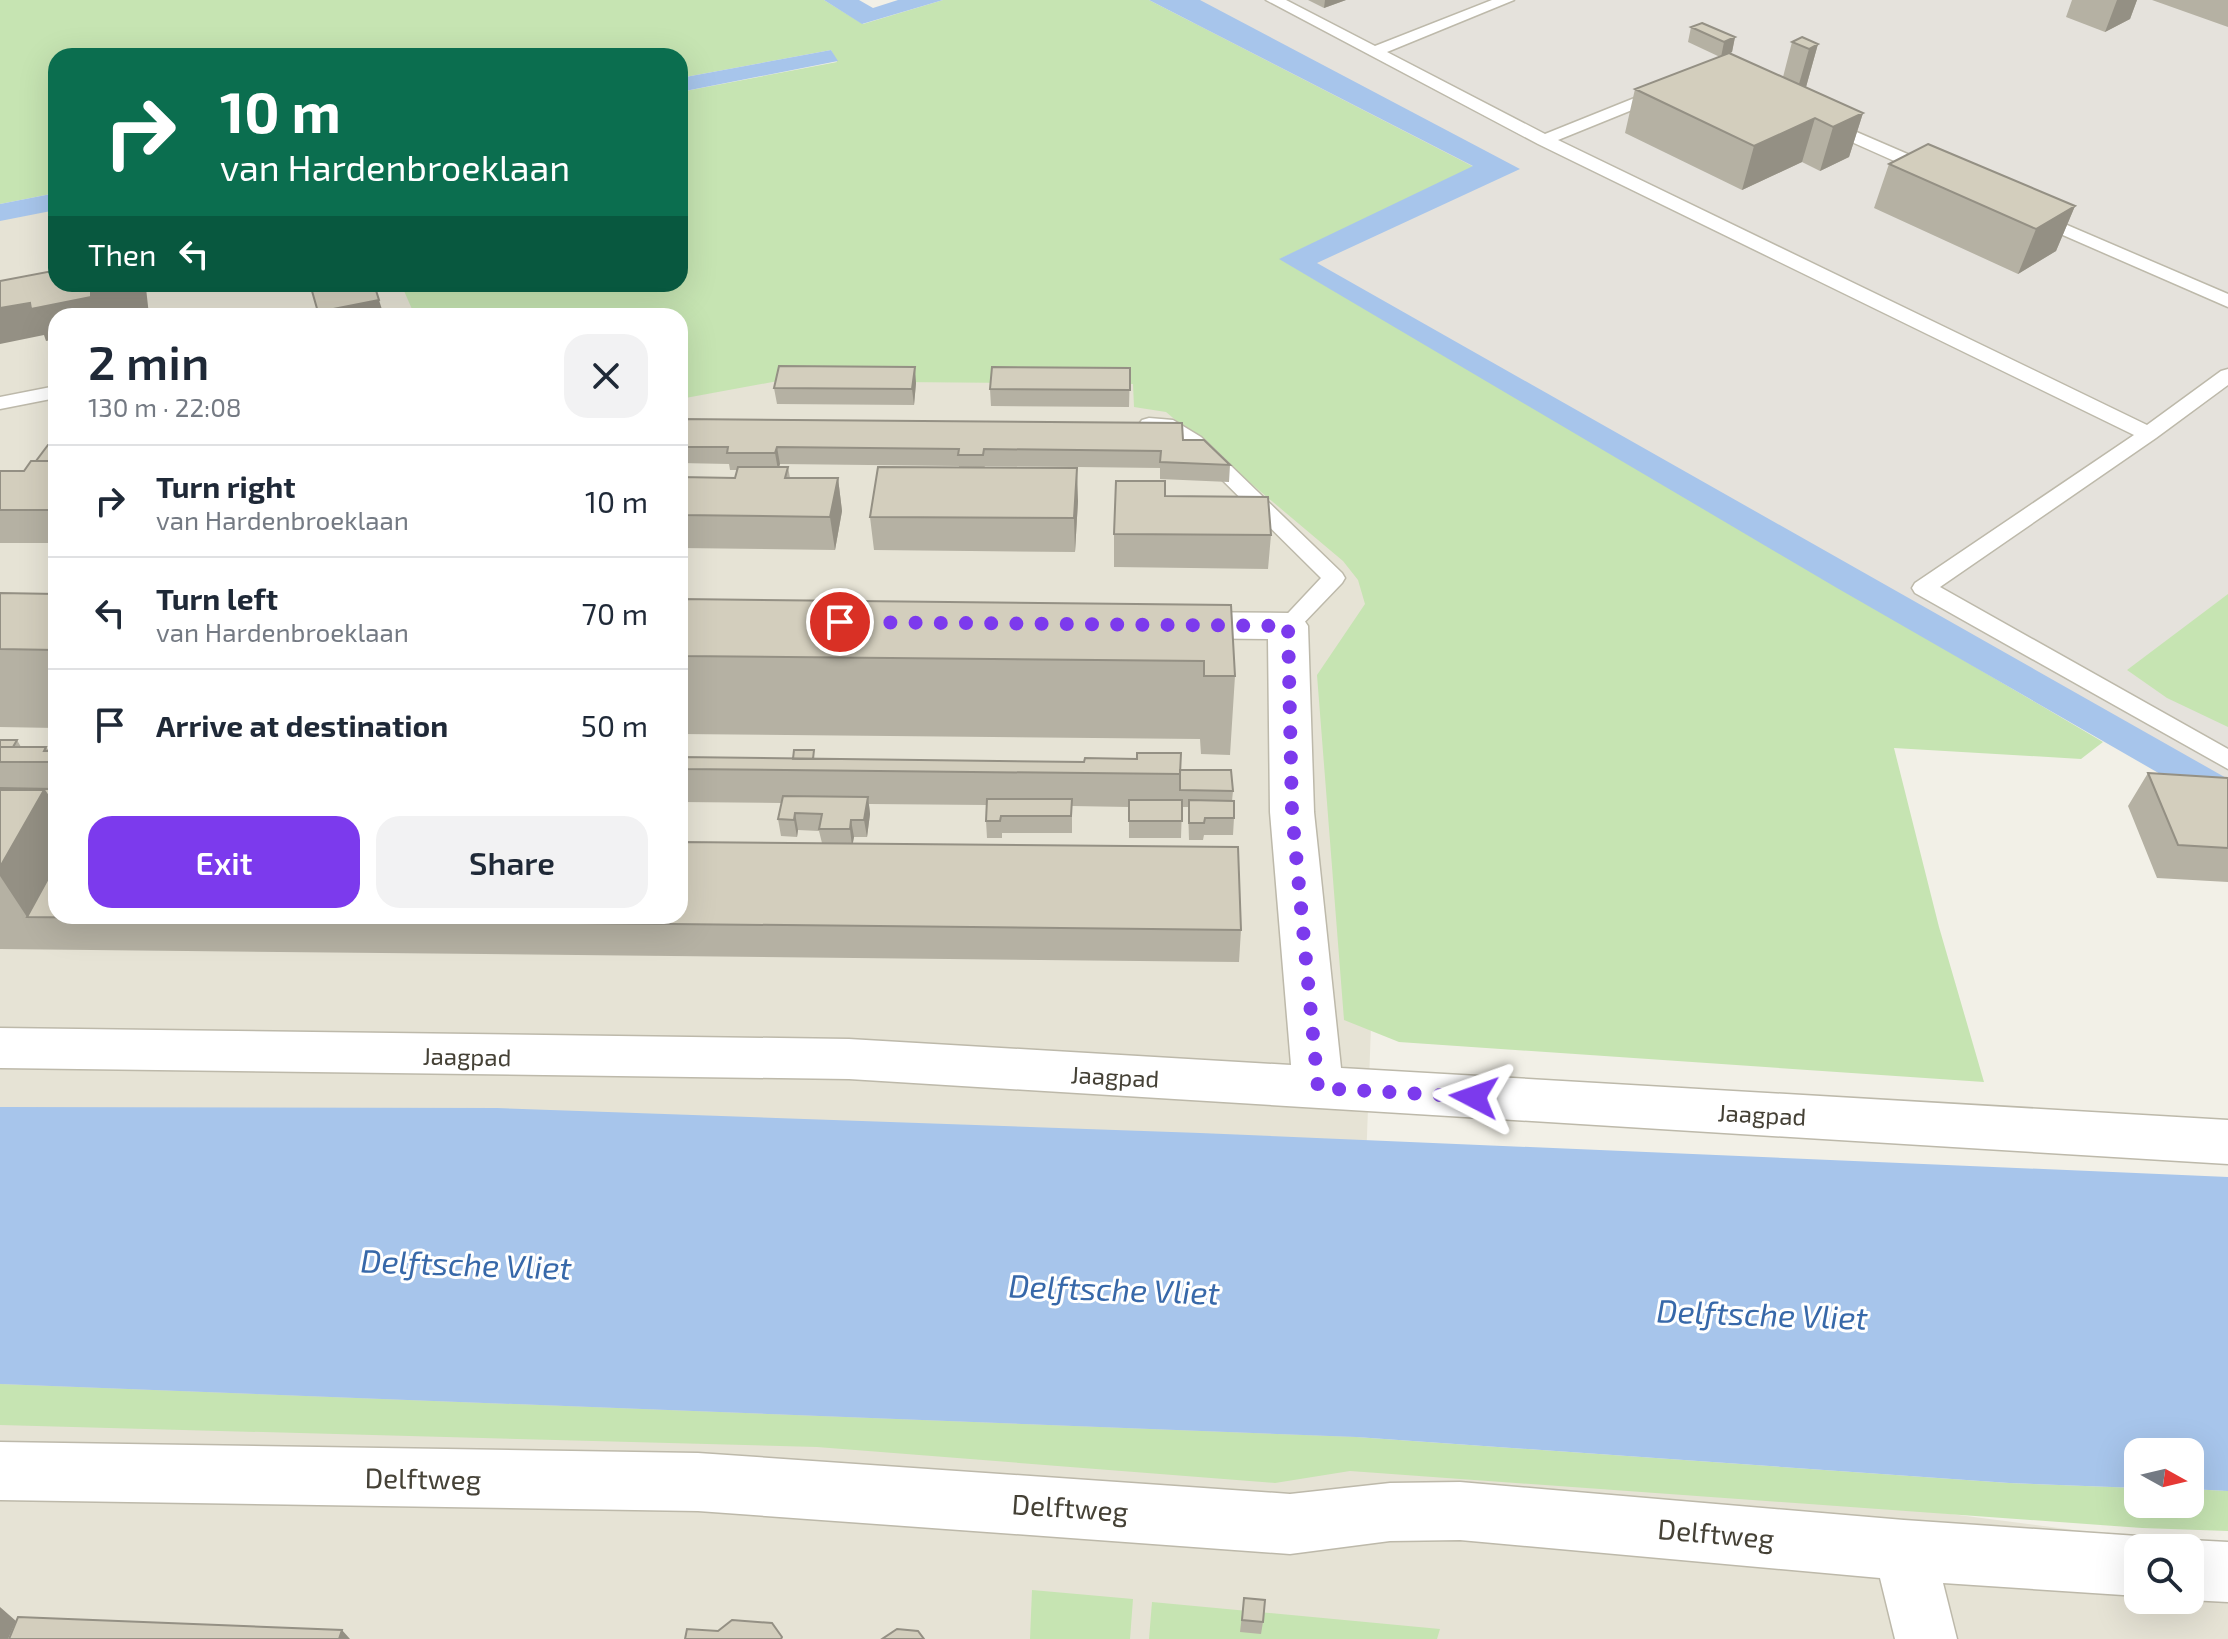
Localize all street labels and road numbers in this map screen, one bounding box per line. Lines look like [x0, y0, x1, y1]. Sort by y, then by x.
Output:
street label: Jaagpad [422, 1041, 512, 1071]
street label: Jaagpad [1070, 1059, 1160, 1093]
street label: Jaagpad [1717, 1097, 1807, 1131]
street label: Delftweg [364, 1460, 482, 1496]
street label: Delftweg [1011, 1486, 1130, 1528]
street label: Delftweg [1656, 1511, 1776, 1555]

